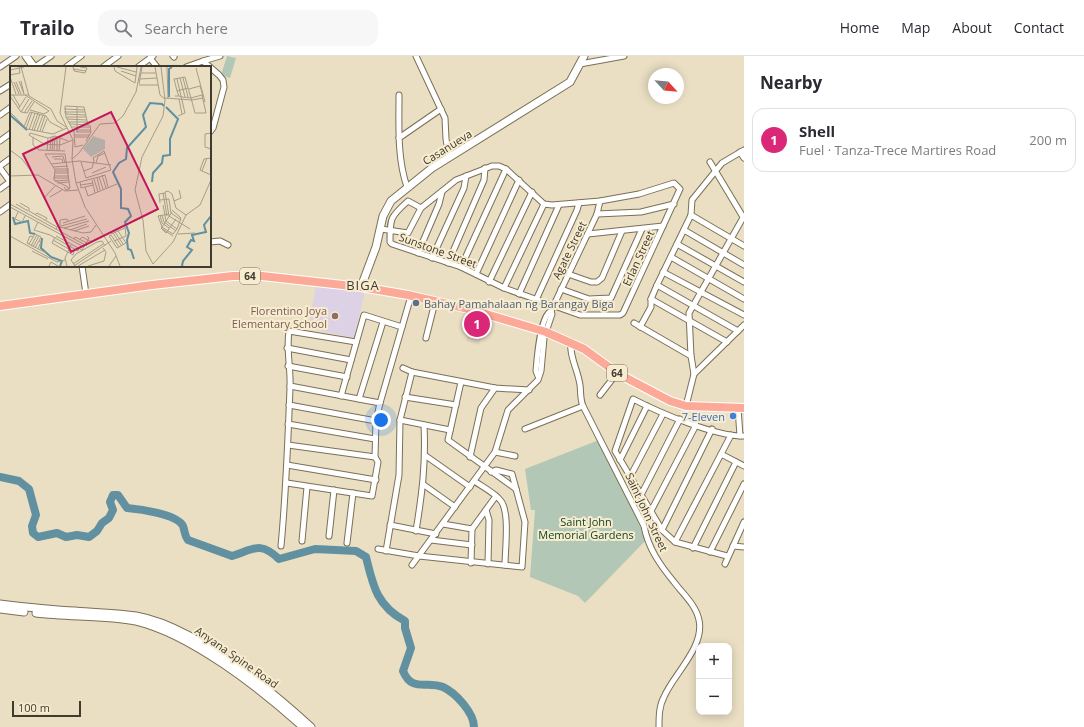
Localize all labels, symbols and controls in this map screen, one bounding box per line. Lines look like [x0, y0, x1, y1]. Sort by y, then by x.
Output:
search box [98, 10, 378, 46]
text: Trailo [20, 15, 74, 41]
icon: search [112, 17, 134, 39]
text: Search here [144, 18, 228, 38]
text: Home [840, 18, 879, 37]
text: Map [901, 18, 930, 37]
text: About [952, 18, 992, 37]
text: Contact [1014, 18, 1064, 37]
inset map [10, 66, 211, 267]
north arrow [648, 68, 684, 104]
text: Nearby [760, 71, 822, 94]
text: Shell [799, 121, 835, 141]
street label: Casanueva [419, 126, 475, 168]
text: 1 [770, 131, 778, 149]
text: 200 m [1029, 131, 1067, 149]
text: Fuel · Tanza-Trece Martires Road [799, 141, 996, 159]
street label: Agate Street [549, 218, 590, 281]
street label: Erlan Street [619, 228, 657, 288]
street label: Sunstone Street [397, 229, 479, 271]
road number: 64 [240, 268, 260, 284]
district label: BIGA [346, 276, 380, 294]
place label: Bahay Pamahalaan ng Barangay Biga [424, 296, 614, 311]
marker: Bahay Pamahalaan ng Barangay Biga [411, 298, 421, 308]
place label: Florentino Joya Elementary School [232, 303, 327, 331]
pin: 1 [464, 309, 490, 339]
marker: Florentino Joya Elementary School [330, 311, 340, 321]
road number: 64 [607, 365, 627, 381]
place label: 7-Eleven [682, 409, 725, 424]
your location [371, 410, 391, 430]
marker: 7-Eleven [728, 411, 738, 421]
street label: Saint John Street [622, 470, 672, 554]
park label: Saint John Memorial Gardens [538, 514, 634, 542]
street label: Anyana Spine Road [192, 623, 282, 691]
map controls [696, 643, 732, 715]
button: + [696, 643, 732, 679]
button: − [696, 679, 732, 715]
scale bar [12, 699, 81, 718]
text: 100 m [18, 700, 50, 715]

